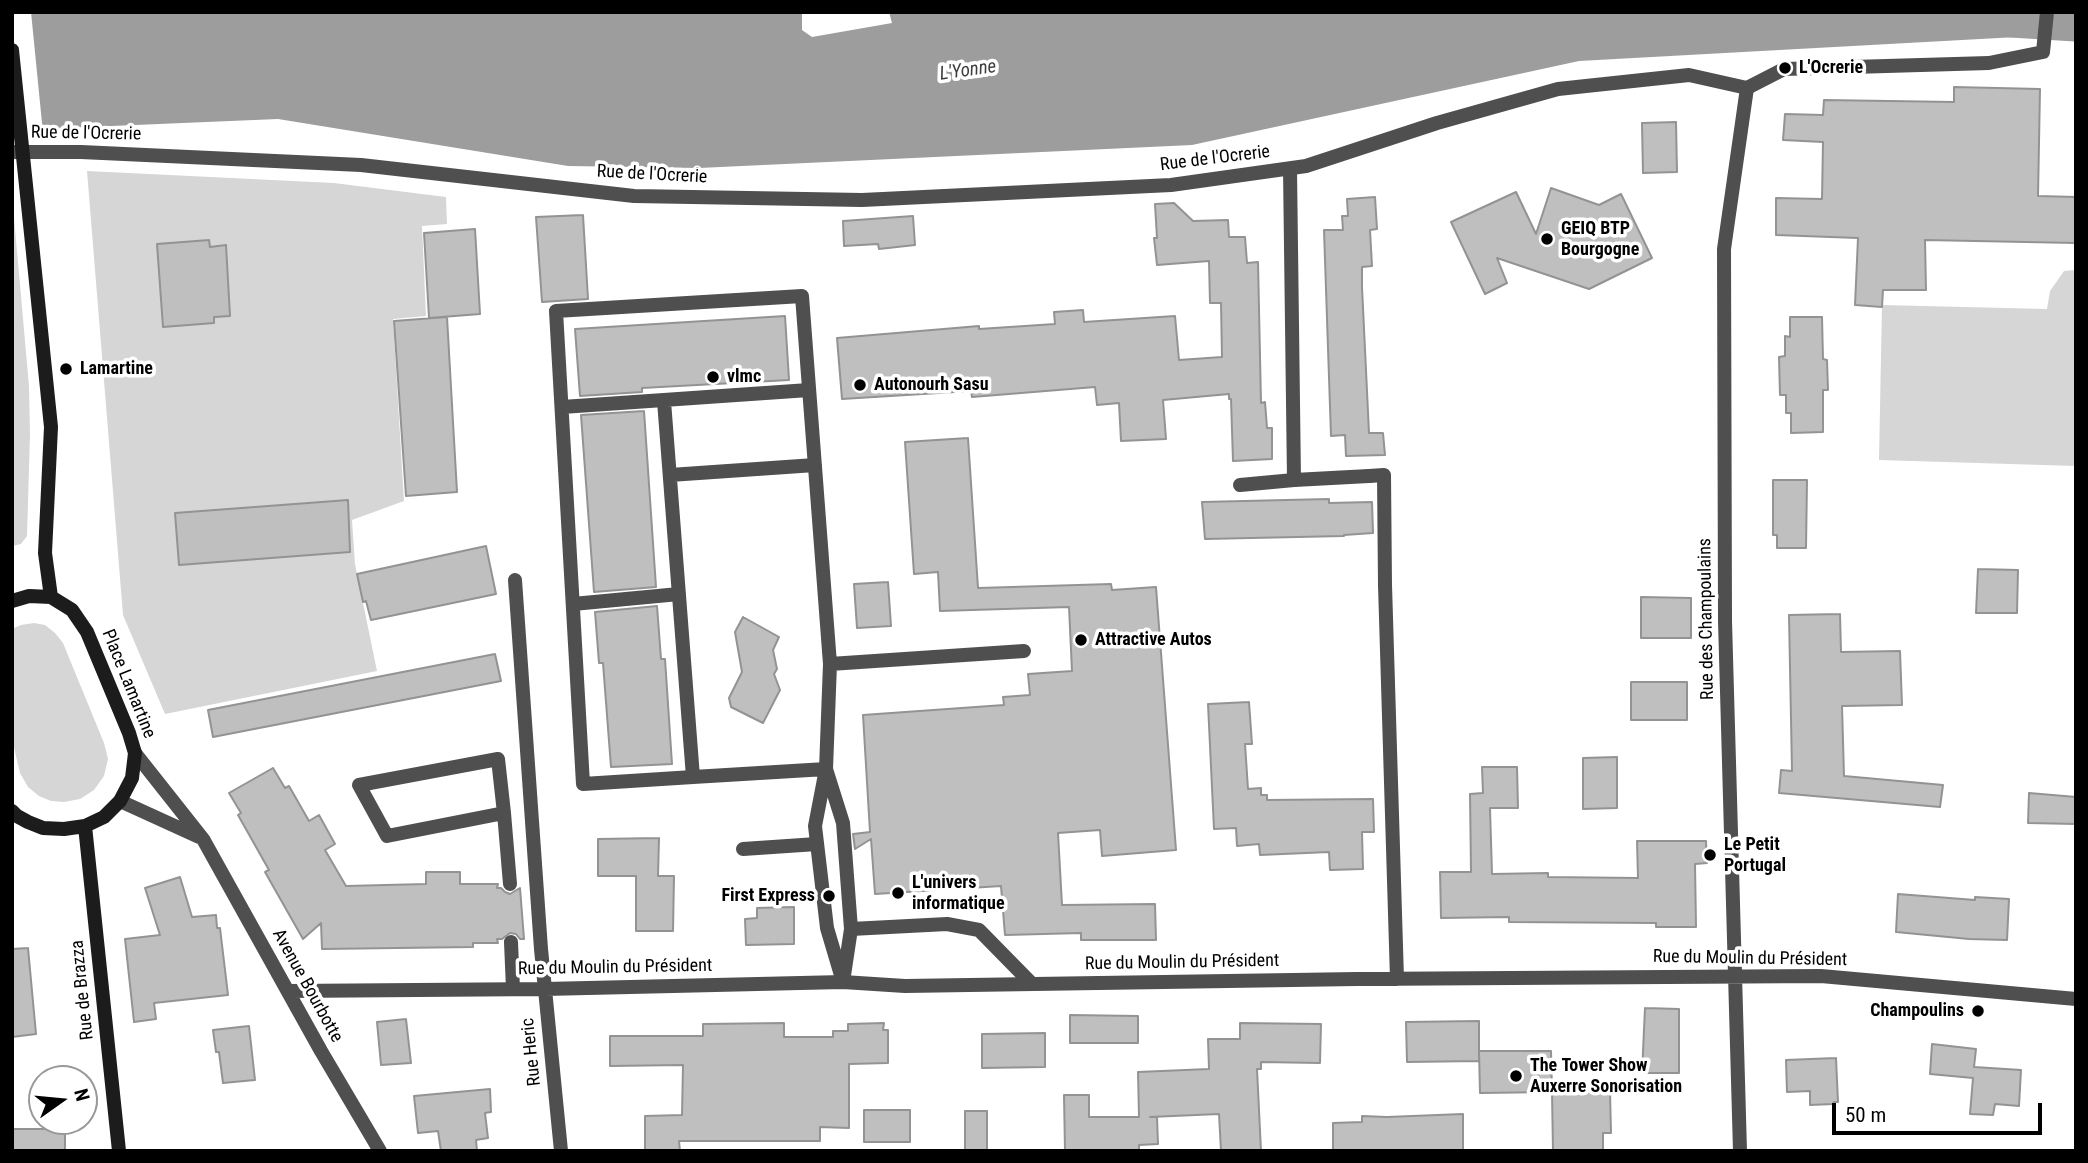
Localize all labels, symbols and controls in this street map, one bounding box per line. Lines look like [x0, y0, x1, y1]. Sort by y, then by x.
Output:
water label: L'Yonne [938, 56, 998, 86]
place label: L'Ocrerie [1799, 57, 1863, 79]
marker: L'Ocrerie [1777, 60, 1793, 76]
street label: Rue de l'Ocrerie [31, 122, 141, 146]
street label: Rue de l'Ocrerie [1159, 142, 1271, 176]
street label: Rue de l'Ocrerie [596, 161, 708, 189]
place label: GEIQ BTP Bourgogne [1561, 218, 1639, 260]
marker: GEIQ BTP Bourgogne [1539, 231, 1555, 247]
place label: Lamartine [80, 358, 153, 380]
marker: Lamartine [58, 361, 74, 377]
place label: vlmc [727, 366, 761, 388]
marker: vlmc [705, 369, 721, 385]
place label: Autonourh Sasu [874, 374, 989, 396]
marker: Autonourh Sasu [852, 377, 868, 393]
street label: Rue des Champoulains [1695, 538, 1719, 700]
street label: Place Lamartine [96, 626, 160, 742]
place label: Attractive Autos [1095, 629, 1212, 651]
marker: Attractive Autos [1073, 632, 1089, 648]
place label: Le Petit Portugal [1724, 834, 1786, 876]
marker: Le Petit Portugal [1702, 847, 1718, 863]
place label: L'univers informatique [912, 872, 1005, 914]
place label: First Express [721, 885, 815, 907]
marker: L'univers informatique [890, 885, 906, 901]
marker: First Express [821, 888, 837, 904]
street label: Avenue Bourbotte [267, 926, 347, 1046]
street label: Rue de Brazza [67, 939, 99, 1041]
street label: Rue du Moulin du Président [1653, 947, 1847, 971]
street label: Rue du Moulin du Président [1085, 951, 1279, 975]
street label: Rue du Moulin du Président [518, 956, 712, 980]
place label: Champoulins [1870, 1000, 1964, 1022]
marker: Champoulins [1970, 1003, 1986, 1019]
street label: Rue Heric [518, 1017, 546, 1087]
place label: The Tower Show Auxerre Sonorisation [1530, 1055, 1682, 1098]
north arrow [28, 1065, 98, 1135]
marker: The Tower Show Auxerre Sonorisation [1508, 1068, 1524, 1084]
text: N [69, 1086, 94, 1104]
scale bar [1836, 1090, 2046, 1134]
text: 50 m [1845, 1103, 1886, 1127]

